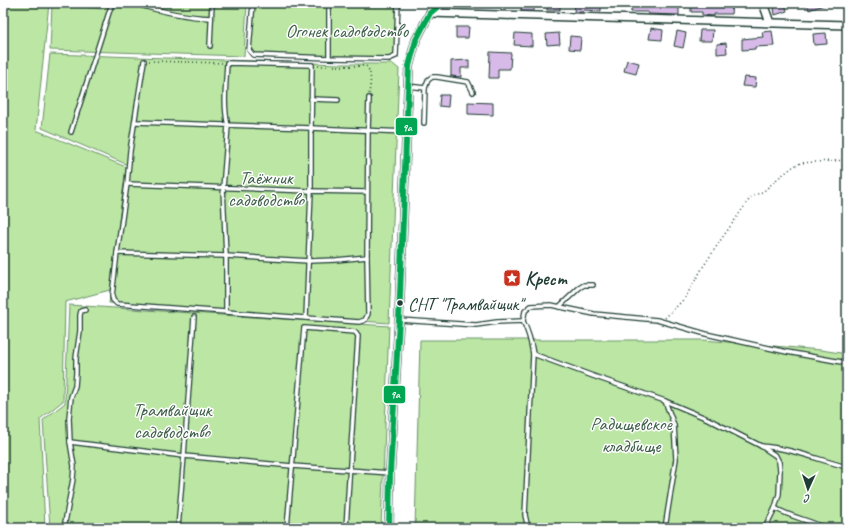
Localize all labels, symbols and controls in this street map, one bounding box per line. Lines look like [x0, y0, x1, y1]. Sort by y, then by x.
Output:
park label: Огонек садоводство [286, 19, 410, 43]
line badge: 9а [395, 117, 418, 136]
text: 9а [402, 120, 413, 134]
park label: Таёжник садоводство [228, 166, 305, 212]
place label: Крест [525, 267, 568, 291]
place icon: Крест [502, 268, 522, 288]
place label: СНТ "Трамвайщик" [408, 293, 526, 315]
marker: СНТ "Трамвайщик" [395, 298, 405, 308]
line badge: 9а [383, 385, 406, 404]
text: 9а [390, 387, 401, 401]
park label: Трамвайщик садоводство [133, 398, 213, 444]
park label: Радищевское кладбище [590, 412, 673, 458]
north arrow [788, 469, 828, 509]
text: С [803, 492, 811, 506]

